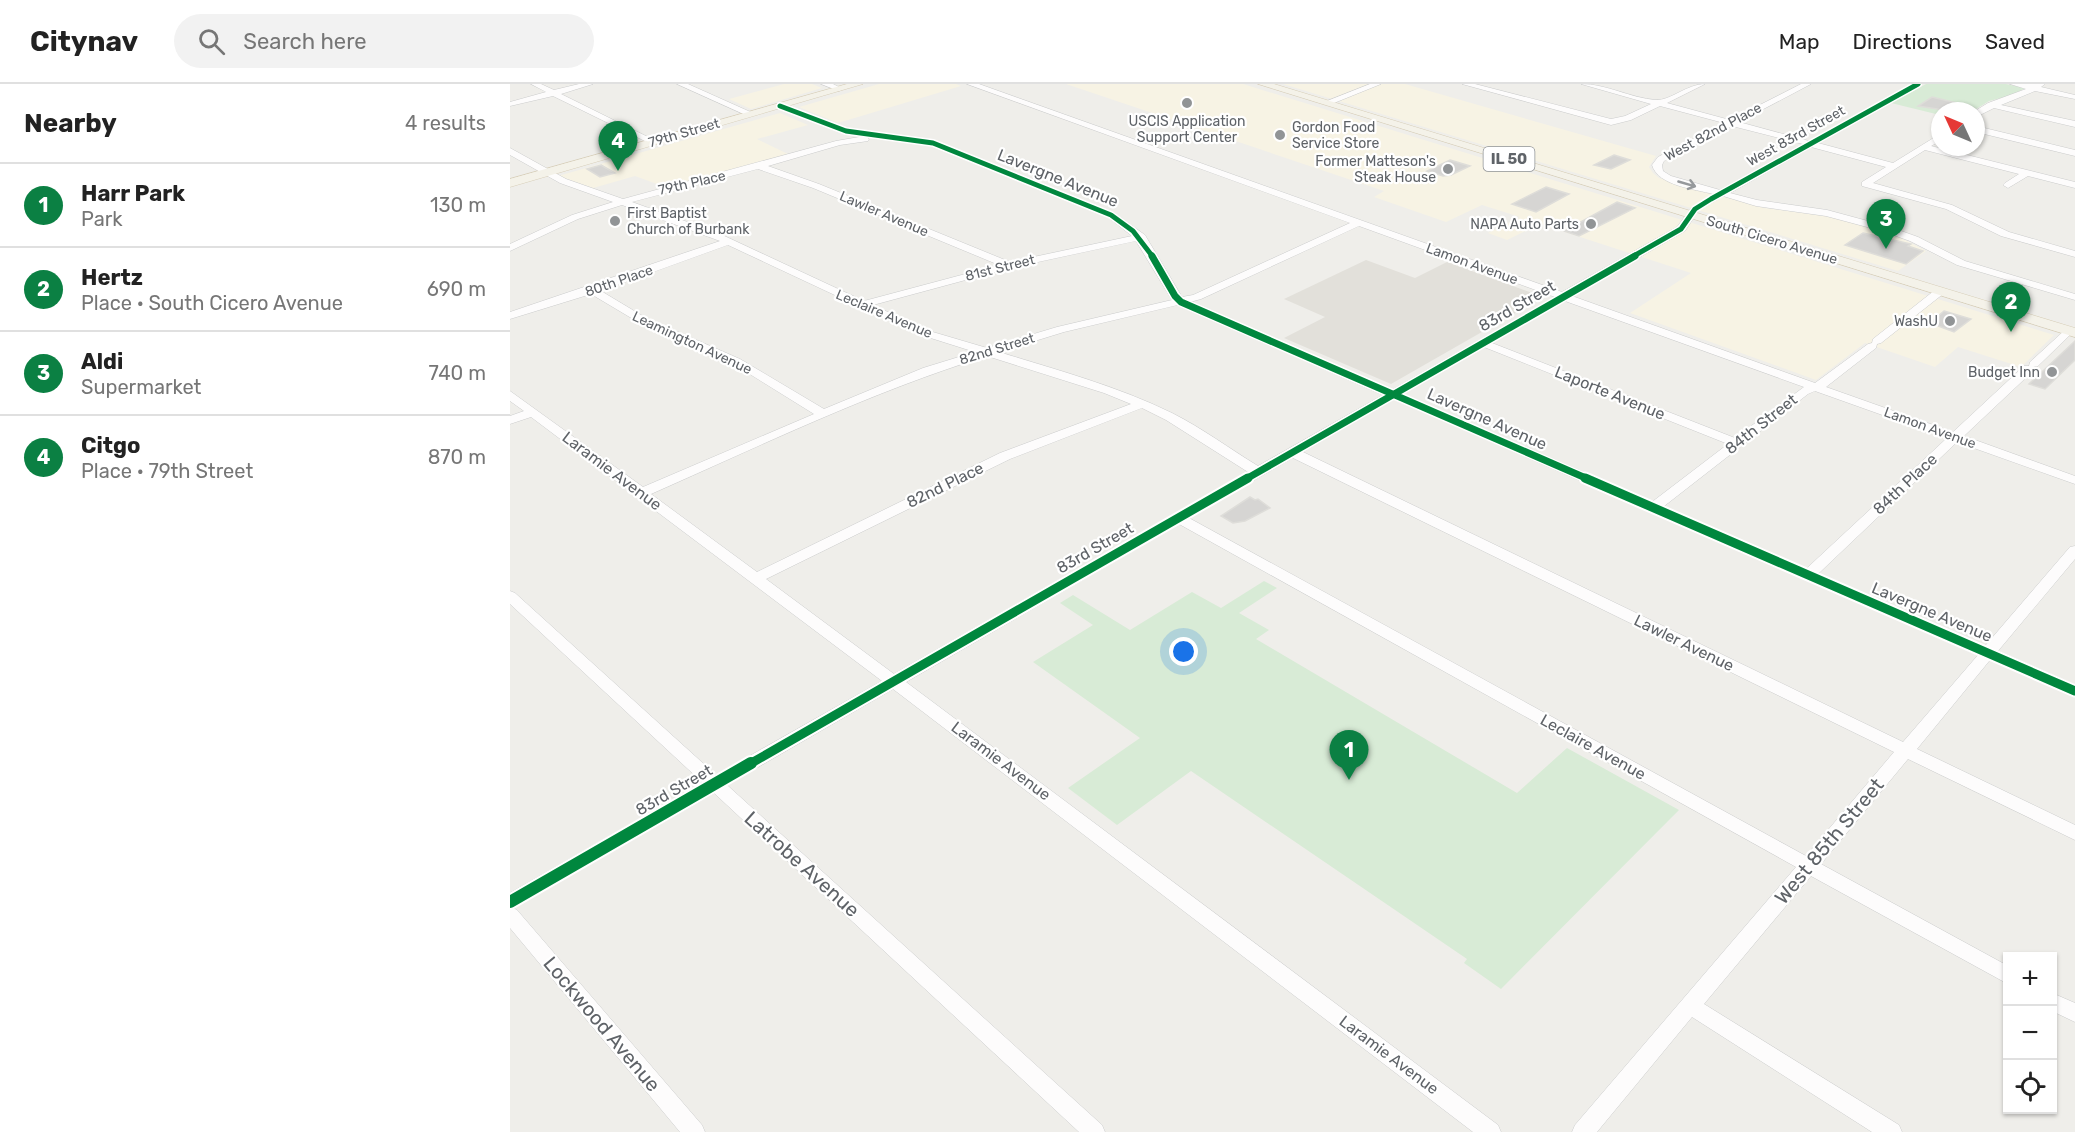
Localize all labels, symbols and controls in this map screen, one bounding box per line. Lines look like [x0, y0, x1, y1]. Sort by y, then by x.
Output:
search box [174, 14, 594, 68]
text: Citynav [30, 25, 138, 58]
icon: search [195, 25, 228, 58]
text: Search here [243, 28, 367, 55]
text: Map [1779, 29, 1820, 54]
text: Directions [1853, 29, 1952, 54]
text: Saved [1985, 29, 2045, 54]
marker: USCIS Application Support Center [1180, 96, 1194, 110]
street label: West 82nd Place [1661, 99, 1765, 165]
street label: West 83rd Street [1744, 102, 1848, 170]
north arrow [1931, 102, 1985, 156]
text: Nearby [24, 108, 117, 139]
text: 4 results [405, 111, 486, 135]
place label: USCIS Application Support Center [1128, 113, 1246, 146]
street label: 79th Street [646, 115, 722, 151]
place label: Gordon Food Service Store [1292, 119, 1379, 152]
pin: 4 [598, 122, 638, 171]
marker: Gordon Food Service Store [1273, 128, 1287, 142]
street label: Lavergne Avenue [995, 145, 1121, 211]
road number: IL 50 [1484, 147, 1534, 171]
place label: Former Matteson's Steak House [1315, 153, 1436, 186]
marker: Former Matteson's Steak House [1441, 162, 1455, 176]
street label: 79th Place [657, 167, 727, 199]
one-way arrow [1677, 179, 1696, 190]
text: Harr Park [81, 180, 185, 207]
street label: Lawler Avenue [837, 188, 931, 240]
text: 1 [39, 193, 48, 217]
text: 130 m [430, 193, 486, 217]
pin: 3 [1866, 200, 1906, 249]
place label: First Baptist Church of Burbank [627, 205, 750, 238]
text: Park [81, 207, 123, 231]
street label: South Cicero Avenue [1704, 212, 1840, 268]
marker: First Baptist Church of Burbank [608, 214, 622, 228]
place label: NAPA Auto Parts [1470, 216, 1579, 233]
marker: NAPA Auto Parts [1584, 217, 1598, 231]
street label: Lamon Avenue [1424, 239, 1520, 289]
street label: 81st Street [963, 251, 1037, 285]
street label: 80th Place [583, 261, 655, 301]
text: Hertz [81, 264, 143, 291]
street label: 83rd Street [1475, 276, 1559, 336]
text: 2 [37, 277, 50, 301]
text: 690 m [427, 277, 486, 301]
pin: 2 [1992, 282, 2030, 332]
street label: Leclaire Avenue [833, 286, 935, 342]
text: Place · South Cicero Avenue [81, 291, 343, 315]
street label: Leamington Avenue [629, 308, 755, 378]
place label: WashU [1894, 313, 1938, 330]
marker: WashU [1943, 314, 1957, 328]
street label: 82nd Street [957, 329, 1037, 369]
text: Aldi [81, 348, 123, 375]
text: 3 [37, 361, 50, 385]
text: 740 m [429, 361, 486, 385]
street label: Laporte Avenue [1552, 362, 1668, 424]
place label: Budget Inn [1968, 364, 2040, 381]
marker: Budget Inn [2045, 365, 2059, 379]
text: Supermarket [81, 375, 201, 399]
street label: Lavergne Avenue [1424, 384, 1550, 454]
street label: 84th Street [1721, 390, 1801, 458]
street label: Lamon Avenue [1882, 403, 1978, 453]
street label: Laramie Avenue [559, 428, 665, 514]
text: Citgo [81, 432, 140, 459]
text: 4 [37, 445, 50, 469]
text: 870 m [428, 445, 486, 469]
street label: 84th Place [1869, 449, 1941, 519]
street label: 82nd Place [903, 458, 987, 512]
text: Place · 79th Street [81, 459, 253, 483]
street label: 83rd Street [1053, 518, 1137, 578]
street label: Lavergne Avenue [1869, 578, 1995, 646]
street label: Lawler Avenue [1631, 611, 1737, 675]
your location [1169, 637, 1198, 666]
street label: Leclaire Avenue [1537, 710, 1649, 784]
street label: Laramie Avenue [948, 718, 1054, 804]
pin: 1 [1330, 730, 1368, 780]
street label: 83rd Street [632, 760, 716, 820]
street label: West 85th Street [1769, 773, 1889, 909]
street label: Latrobe Avenue [740, 806, 864, 922]
street label: Lockwood Avenue [539, 952, 665, 1096]
map controls [2003, 952, 2057, 1114]
button: + [2003, 952, 2057, 1006]
button: − [2003, 1006, 2057, 1060]
street label: Laramie Avenue [1336, 1012, 1442, 1098]
button: locate [2003, 1060, 2057, 1114]

